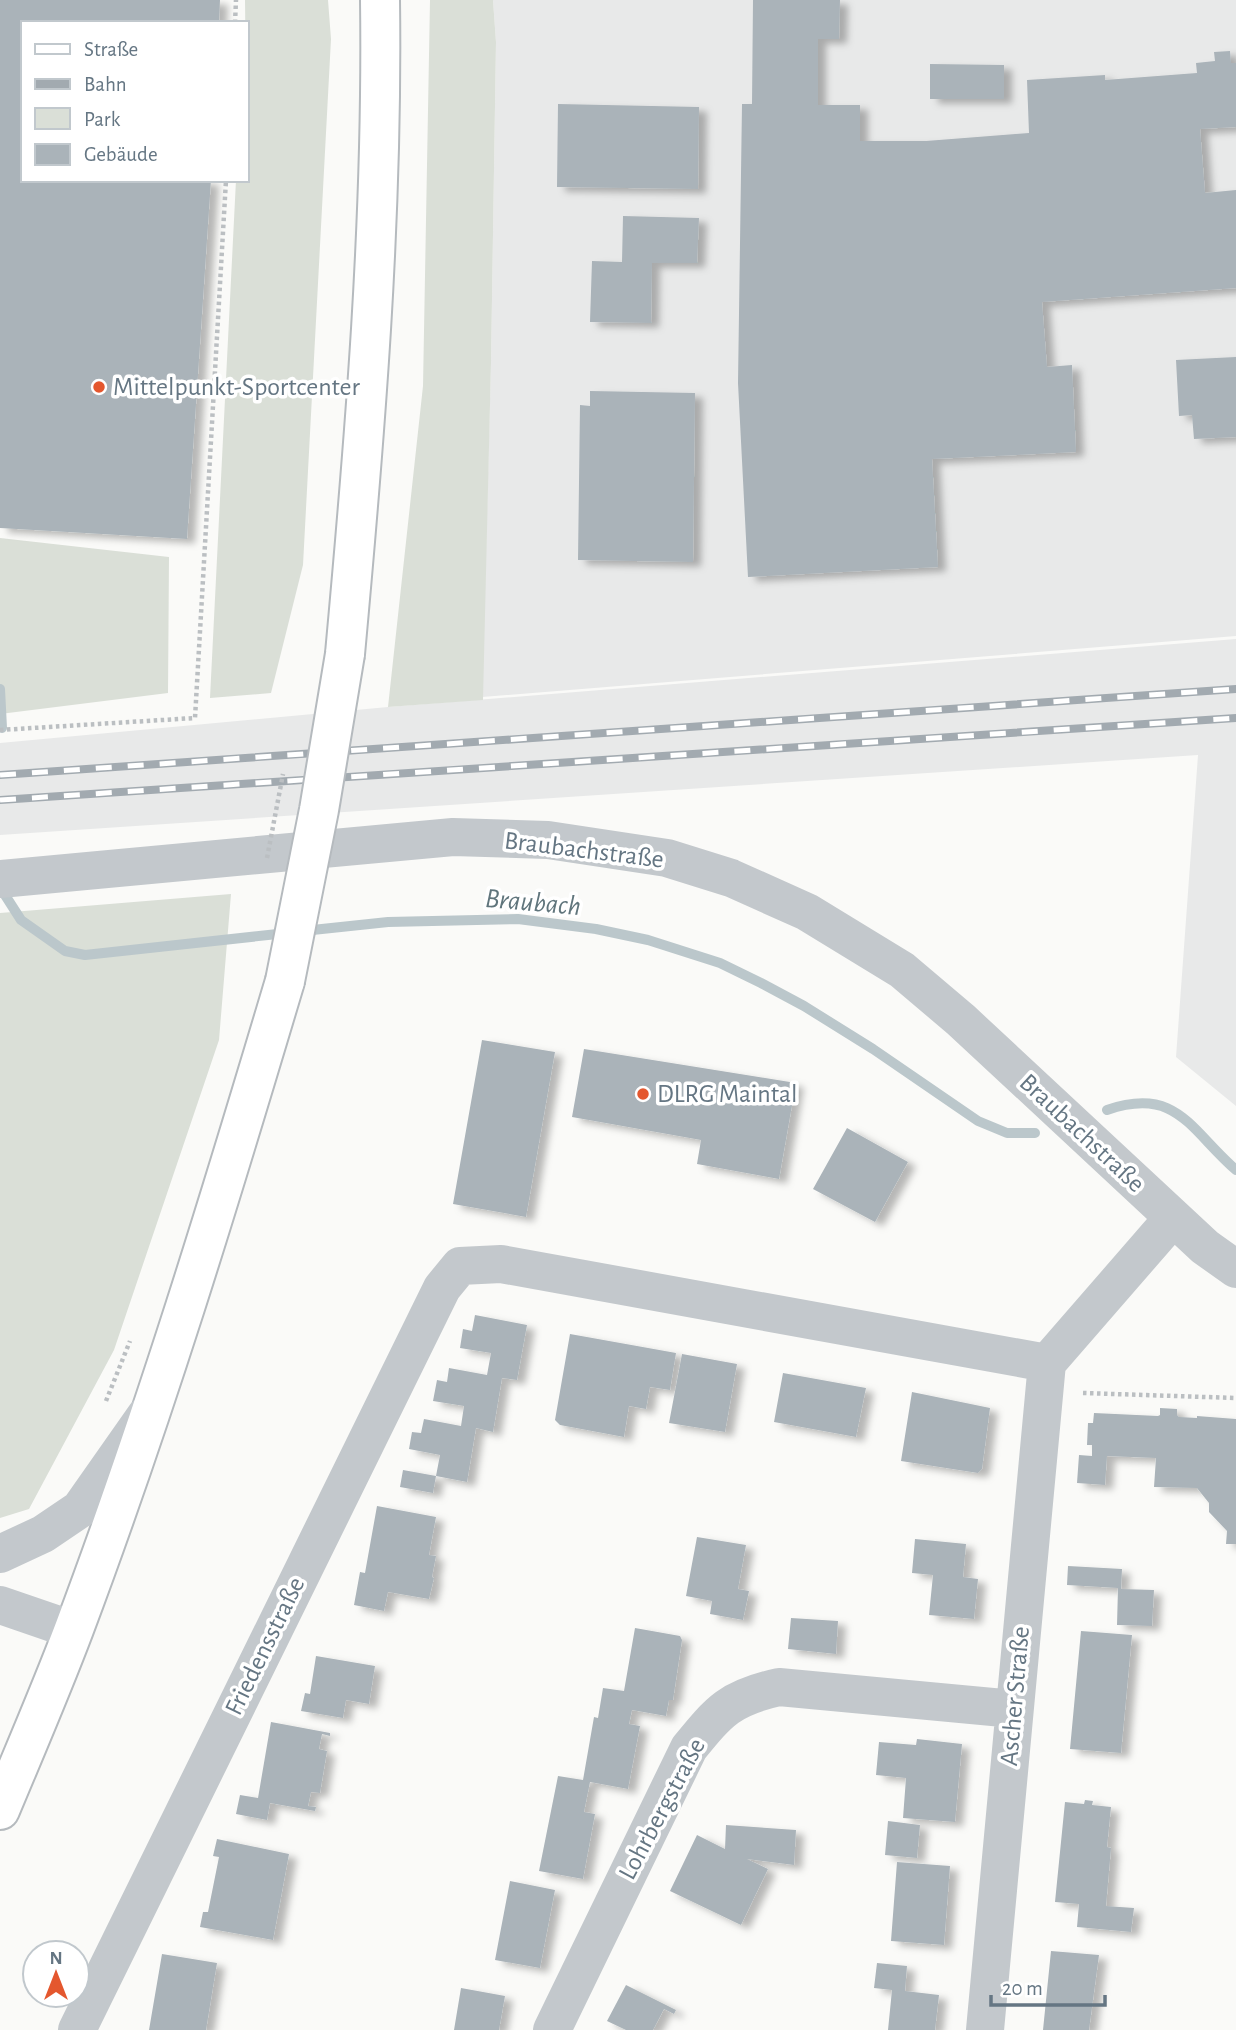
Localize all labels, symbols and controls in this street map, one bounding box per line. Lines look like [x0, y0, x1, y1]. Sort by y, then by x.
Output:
legend [21, 21, 248, 182]
text: Straße [84, 39, 138, 60]
text: Bahn [84, 74, 127, 95]
text: Park [84, 109, 121, 130]
text: Gebäude [84, 144, 158, 165]
place label: Mittelpunkt-Sportcenter [113, 374, 361, 400]
marker: Mittelpunkt-Sportcenter [91, 379, 107, 395]
street label: Braubachstraße [503, 827, 665, 873]
water label: Braubach [484, 885, 582, 921]
street label: Braubachstraße [1014, 1069, 1150, 1197]
place label: DLRG Maintal [657, 1081, 797, 1107]
marker: DLRG Maintal [635, 1086, 651, 1102]
street label: Friedensstraße [220, 1573, 310, 1719]
street label: Ascher Straße [996, 1625, 1034, 1767]
street label: Lohrbergstraße [614, 1734, 710, 1884]
north arrow [21, 1939, 91, 2009]
text: N [49, 1949, 63, 1968]
scale bar [991, 1964, 1105, 2008]
text: 20 m [1002, 1978, 1043, 1999]

